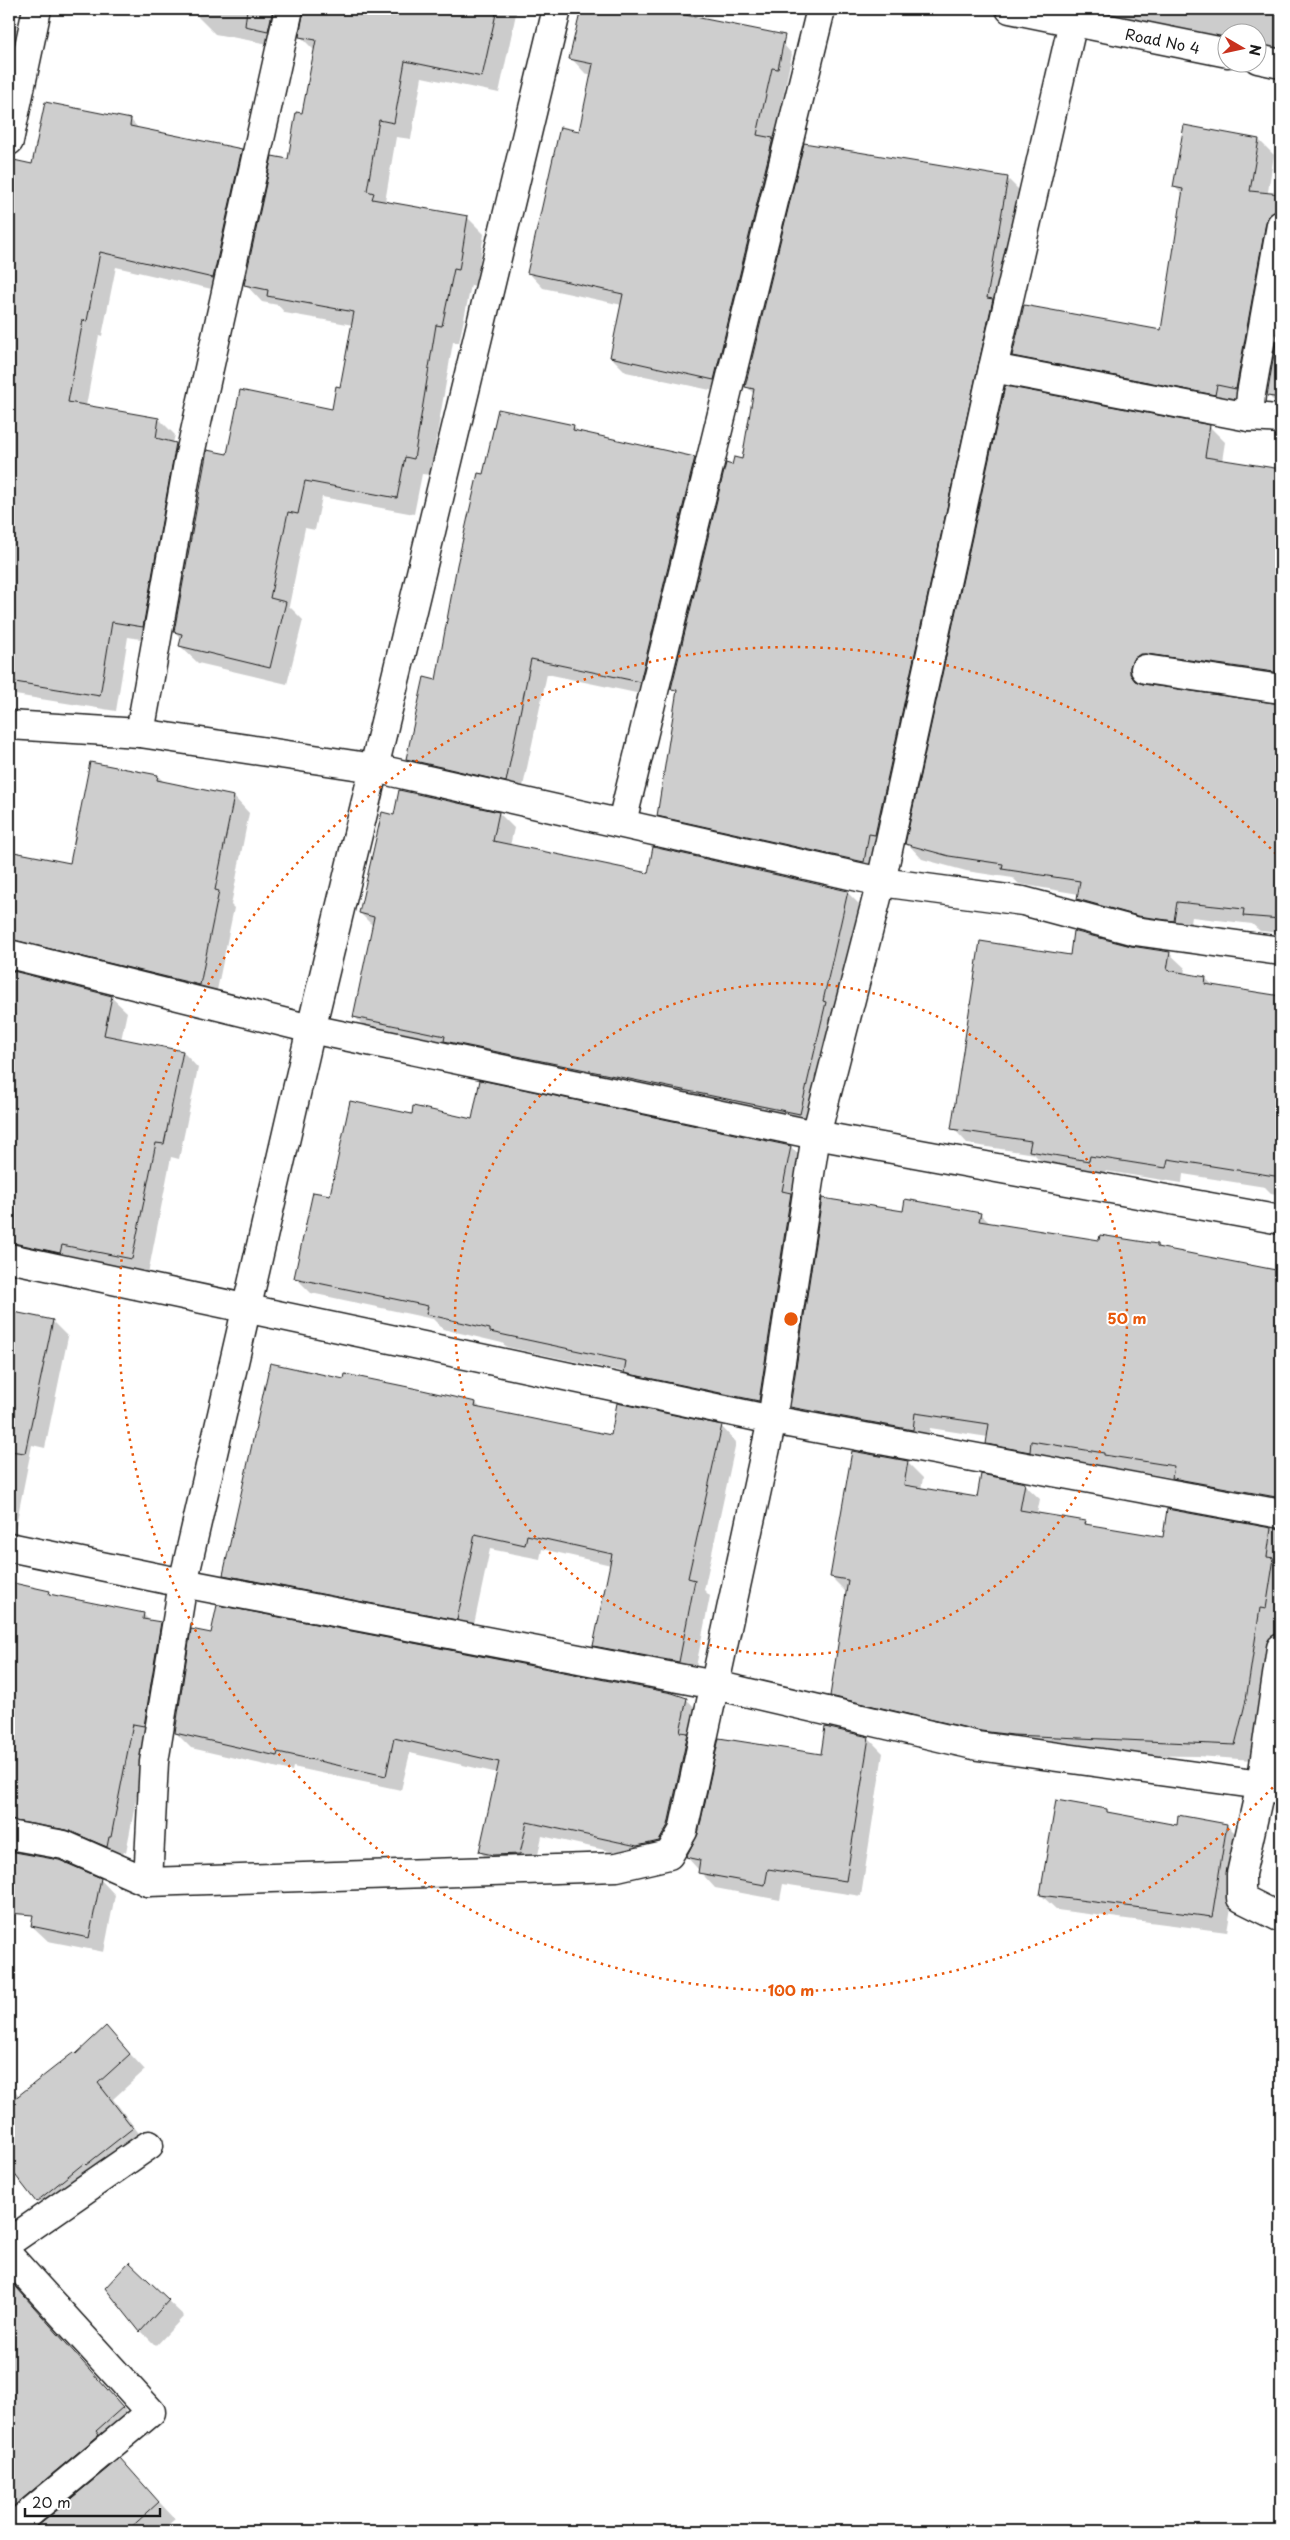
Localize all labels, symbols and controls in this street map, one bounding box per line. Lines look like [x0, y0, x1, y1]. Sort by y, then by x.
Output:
street label: Road No 4 [1123, 21, 1202, 59]
north arrow [1218, 22, 1268, 72]
text: N [1244, 43, 1267, 57]
text: 50 m [1108, 1306, 1146, 1329]
centre of rings [782, 1310, 800, 1328]
text: 100 m [768, 1978, 814, 2001]
scale bar [25, 2485, 160, 2517]
text: 20 m [32, 2490, 71, 2513]

